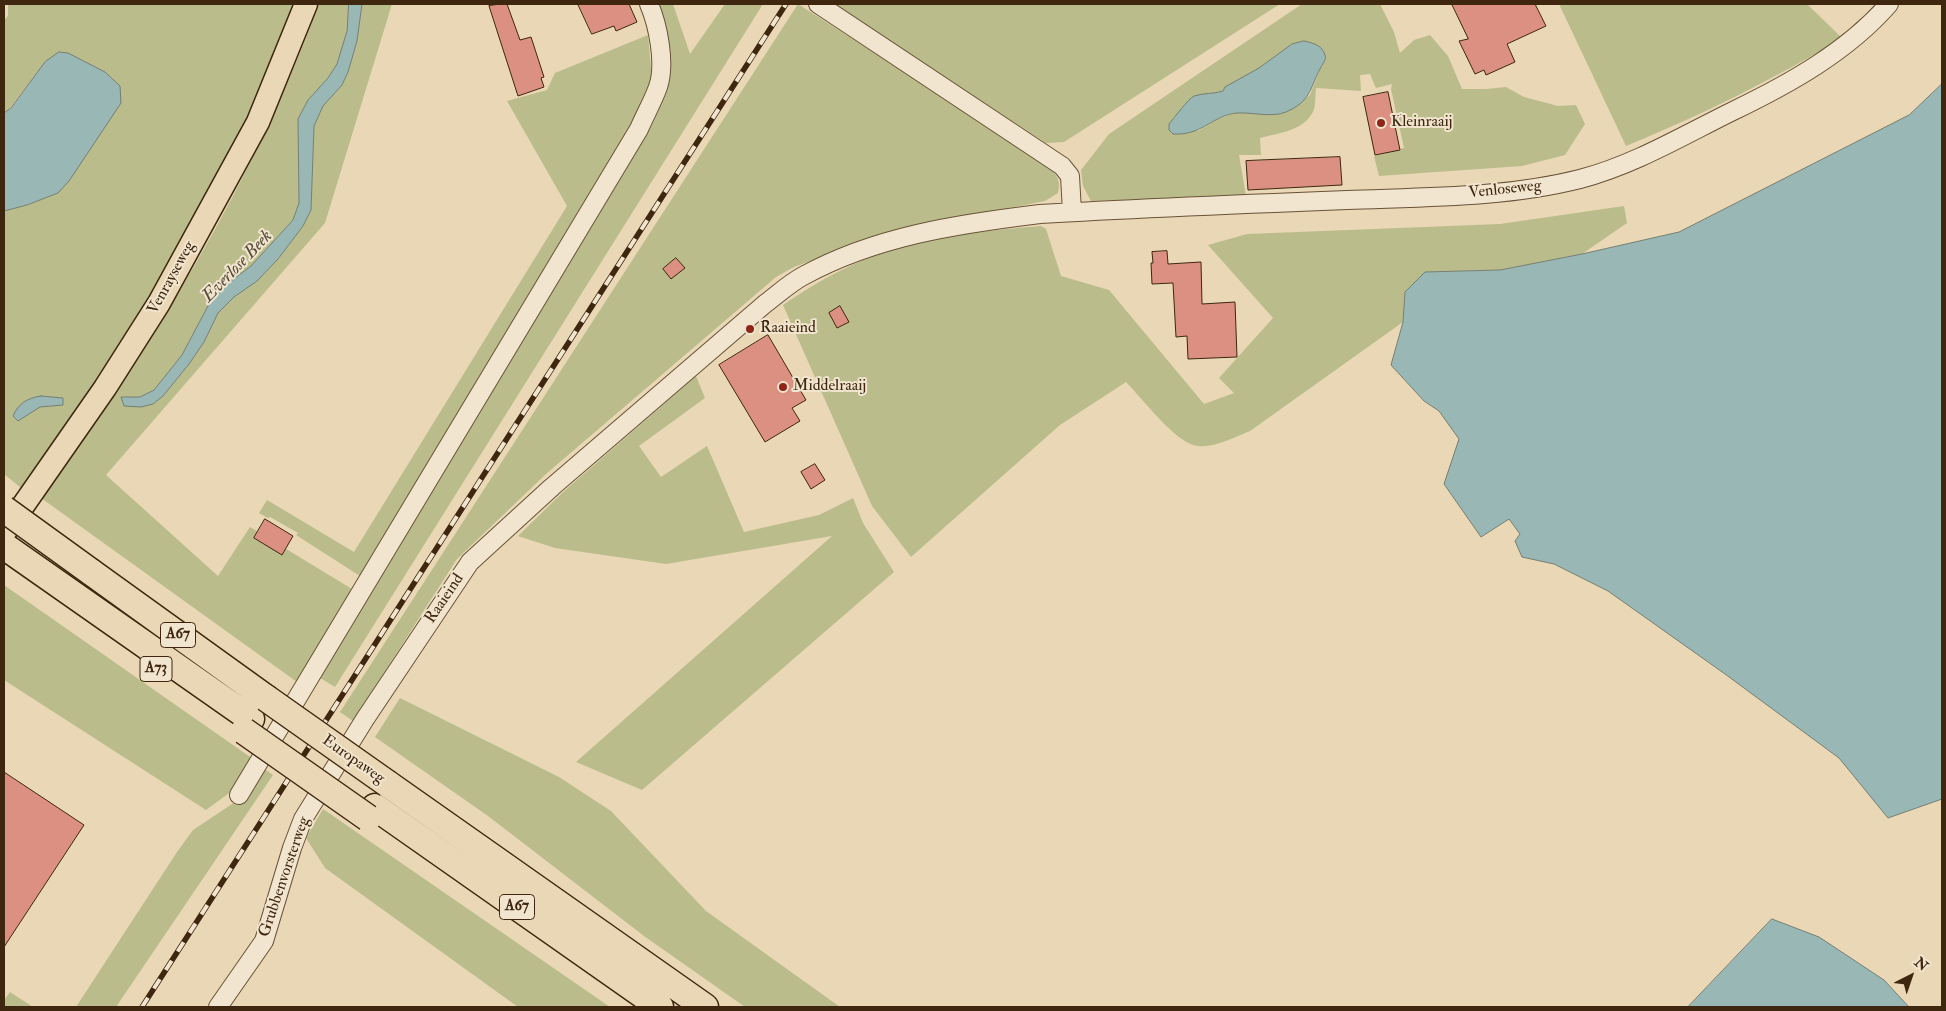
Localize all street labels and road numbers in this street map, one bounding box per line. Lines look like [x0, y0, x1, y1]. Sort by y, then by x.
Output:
street label: Venloseweg [1468, 177, 1542, 203]
street label: Venrayseweg [144, 238, 200, 318]
street label: Raaieind [421, 570, 469, 628]
road number: A67 [160, 622, 196, 648]
road number: A73 [140, 656, 172, 682]
street label: Europaweg [318, 731, 388, 789]
street label: Grubbenvorsterweg [255, 814, 315, 940]
road number: A67 [500, 894, 534, 920]

